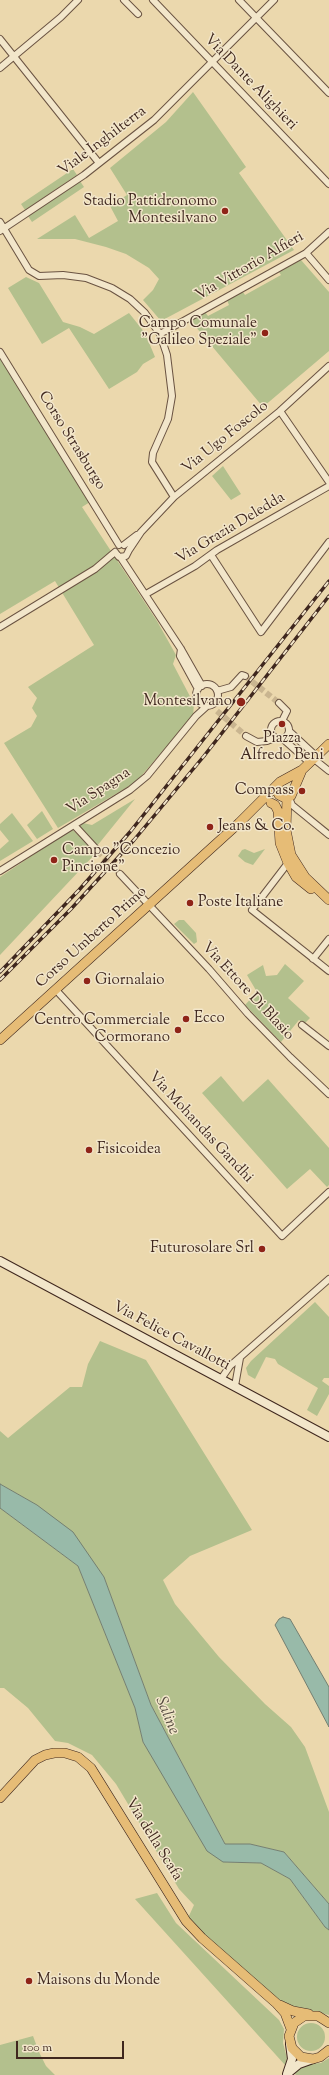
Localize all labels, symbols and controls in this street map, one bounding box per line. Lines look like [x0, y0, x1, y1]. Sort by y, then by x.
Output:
street label: Via Dante Alighieri [200, 31, 300, 135]
street label: Viale Inghilterra [56, 103, 150, 181]
place label: Stadio Pattidronomo Montesilvano [83, 193, 217, 228]
marker: Stadio Pattidronomo Montesilvano [220, 206, 230, 216]
street label: Via Vittorio Alfieri [193, 229, 307, 305]
place label: Campo Comunale "Galileo Speziale" [139, 315, 257, 350]
marker: Campo Comunale "Galileo Speziale" [260, 328, 270, 338]
street label: Corso Strasburgo [33, 388, 109, 494]
street label: Via Ugo Foscolo [179, 398, 273, 478]
street label: Via Grazia Deledda [173, 489, 289, 569]
place label: Montesilvano [144, 693, 232, 711]
marker: Montesilvano [235, 696, 247, 708]
marker: Piazza Alfredo Beni [277, 719, 287, 729]
place label: Piazza Alfredo Beni [240, 730, 324, 765]
street label: Via Spagna [64, 765, 134, 819]
place label: Compass [235, 782, 294, 800]
marker: Compass [297, 786, 307, 796]
place label: Jeans & Co. [218, 818, 295, 836]
marker: Jeans & Co. [205, 822, 215, 832]
place label: Campo "Concezio Pincione" [62, 842, 180, 877]
marker: Campo "Concezio Pincione" [49, 855, 59, 865]
street label: Corso Umberto Primo [33, 883, 151, 993]
place label: Poste Italiane [198, 894, 283, 912]
marker: Poste Italiane [185, 898, 195, 908]
street label: Via Ettore Di Blasio [197, 939, 297, 1045]
place label: Giornalaio [95, 972, 165, 990]
marker: Giornalaio [82, 976, 92, 986]
place label: Ecco [194, 1010, 225, 1028]
place label: Centro Commerciale Cormorano [34, 1012, 170, 1047]
marker: Ecco [181, 1014, 191, 1024]
marker: Centro Commerciale Cormorano [173, 1025, 183, 1035]
street label: Via Mohandas Gandhi [144, 1069, 256, 1187]
place label: Fisicoidea [97, 1141, 161, 1159]
marker: Fisicoidea [84, 1145, 94, 1155]
place label: Futurosolare Srl [150, 1240, 254, 1258]
marker: Futurosolare Srl [257, 1244, 267, 1254]
street label: Via Felice Cavallotti [109, 1299, 233, 1375]
water label: Saline [150, 1694, 182, 1738]
street label: Via della Scafa [120, 1795, 186, 1885]
place label: Maisons du Monde [37, 1972, 160, 1990]
marker: Maisons du Monde [24, 1976, 34, 1986]
scale bar [18, 2033, 126, 2059]
text: 100 m [23, 2039, 52, 2057]

